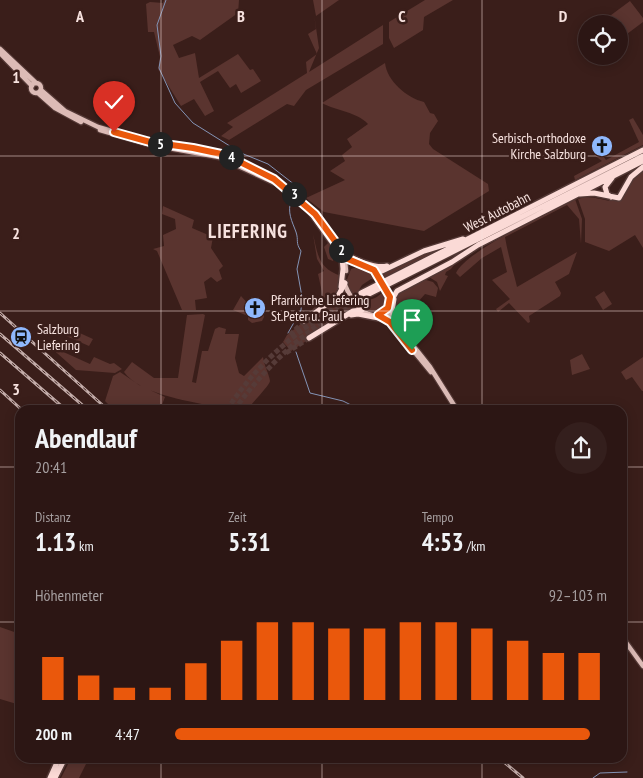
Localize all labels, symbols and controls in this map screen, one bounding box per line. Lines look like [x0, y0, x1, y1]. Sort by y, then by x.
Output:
text: A [75, 6, 85, 26]
text: B [237, 6, 245, 26]
text: C [398, 6, 406, 26]
text: D [559, 6, 568, 26]
map controls [578, 15, 628, 65]
button: locate [578, 15, 628, 65]
text: 1 [12, 67, 20, 87]
pin [93, 81, 135, 132]
icon: check [100, 88, 128, 116]
place label: Serbisch-orthodoxe Kirche Salzburg [492, 129, 586, 163]
pin: 5 [148, 132, 172, 156]
church icon: Serbisch-orthodoxe Kirche Salzburg [590, 134, 614, 158]
text: 5 [157, 135, 164, 153]
pin: 4 [218, 144, 244, 170]
text: 4 [228, 148, 235, 166]
pin: 3 [282, 182, 306, 206]
text: 3 [291, 185, 298, 203]
street label: West Autobahn [461, 188, 533, 236]
district label: LIEFERING [208, 219, 288, 243]
text: 2 [12, 223, 20, 243]
pin: 2 [328, 238, 354, 262]
text: 2 [338, 241, 345, 259]
place label: Pfarrkirche Liefering St.Peter u. Paul [271, 291, 369, 325]
church icon: Pfarrkirche Liefering St.Peter u. Paul [243, 296, 267, 320]
pin [391, 299, 433, 350]
icon: arrive [398, 306, 426, 334]
place label: Salzburg Liefering [37, 320, 80, 354]
station icon: Salzburg Liefering [9, 325, 33, 349]
text: 3 [12, 379, 20, 399]
text: Abendlauf [35, 419, 137, 456]
button: share [555, 422, 607, 474]
text: 20:41 [35, 457, 67, 477]
text: Distanz [35, 508, 71, 526]
text: Zeit [228, 508, 247, 526]
text: Tempo [422, 508, 454, 526]
text: 1.13 [35, 526, 76, 558]
text: 5:31 [228, 526, 270, 558]
text: 4:53 [422, 526, 464, 558]
text: km [76, 537, 94, 555]
text: /km [464, 537, 485, 555]
text: Höhenmeter [35, 585, 103, 605]
text: 92–103 m [549, 585, 607, 605]
text: 200 m [35, 724, 72, 744]
text: 4:47 [115, 724, 140, 744]

